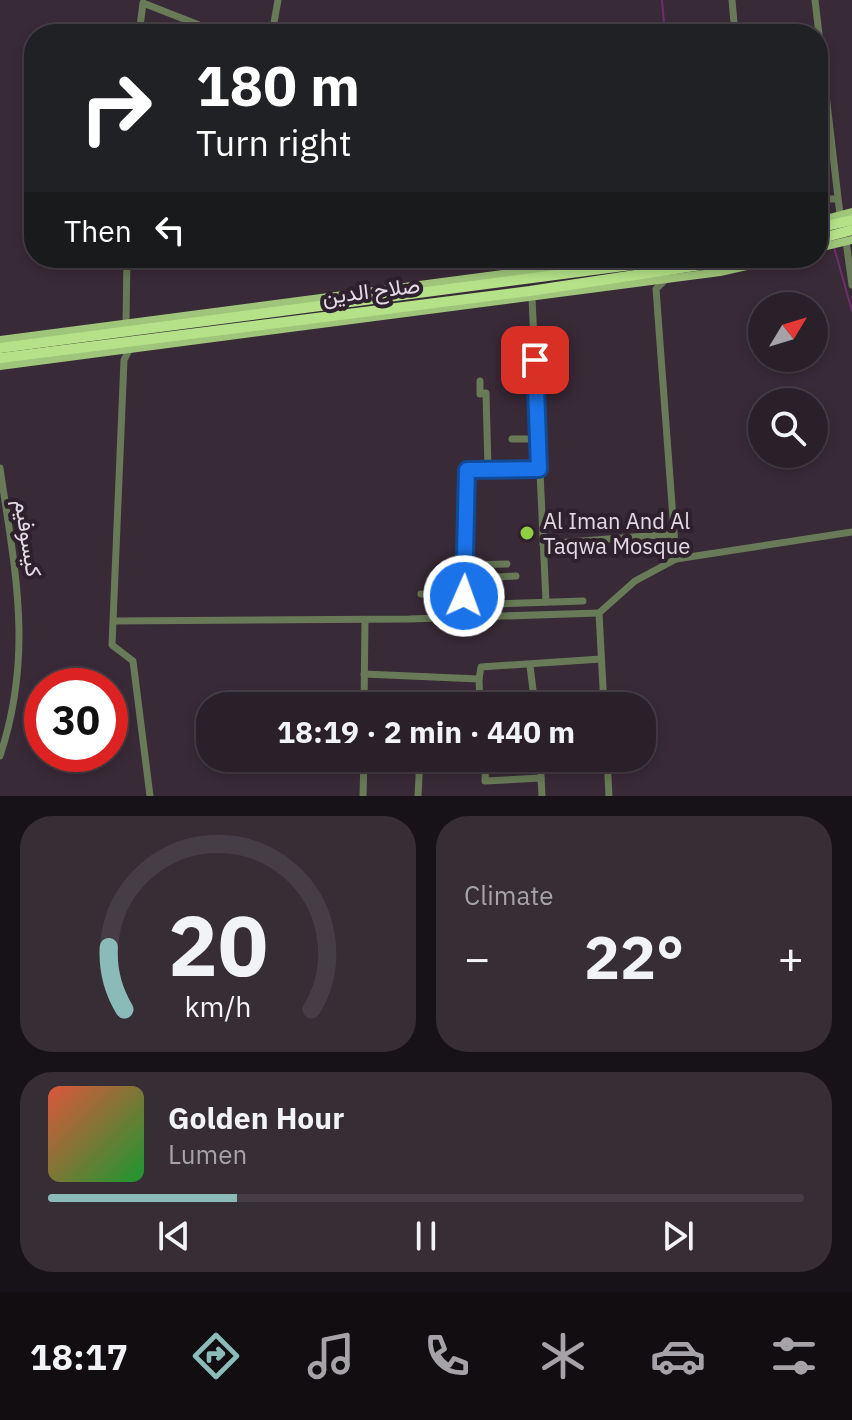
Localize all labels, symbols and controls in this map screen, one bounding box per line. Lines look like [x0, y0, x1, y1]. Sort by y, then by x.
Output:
text: 180 m [196, 49, 360, 121]
icon: right [64, 56, 168, 160]
text: Turn right [196, 119, 352, 166]
icon: left [148, 208, 192, 252]
text: Then [64, 211, 132, 250]
street label: صلاح الدين [321, 270, 422, 311]
north arrow [748, 292, 828, 372]
map controls [748, 292, 828, 468]
pin [501, 326, 569, 394]
icon: arrive [513, 338, 557, 382]
button: search [748, 388, 828, 468]
street label: كيسوفيم [8, 497, 49, 579]
place label: Al Iman And Al Taqwa Mosque [543, 506, 690, 560]
marker: Al Iman And Al Taqwa Mosque [518, 524, 536, 542]
position arrow [422, 554, 506, 638]
speed limit sign: 30 [24, 668, 128, 772]
text: 18:19 · 2 min · 440 m [277, 712, 575, 751]
text: Climate [464, 878, 554, 912]
text: 20 [168, 891, 268, 999]
text: 22° [584, 917, 684, 996]
text: − [464, 929, 490, 986]
text: + [778, 929, 804, 986]
text: km/h [184, 988, 252, 1025]
text: Golden Hour [168, 1098, 344, 1137]
text: Lumen [168, 1137, 247, 1171]
icon: previous [152, 1214, 196, 1258]
icon: pause [404, 1214, 448, 1258]
icon: next [656, 1214, 700, 1258]
icon: directions [188, 1328, 244, 1384]
icon: music [303, 1328, 359, 1384]
icon: phone [419, 1328, 475, 1384]
icon: climate [535, 1328, 591, 1384]
icon: car [650, 1328, 706, 1384]
icon: filters [766, 1328, 822, 1384]
text: 18:17 [30, 1333, 128, 1380]

